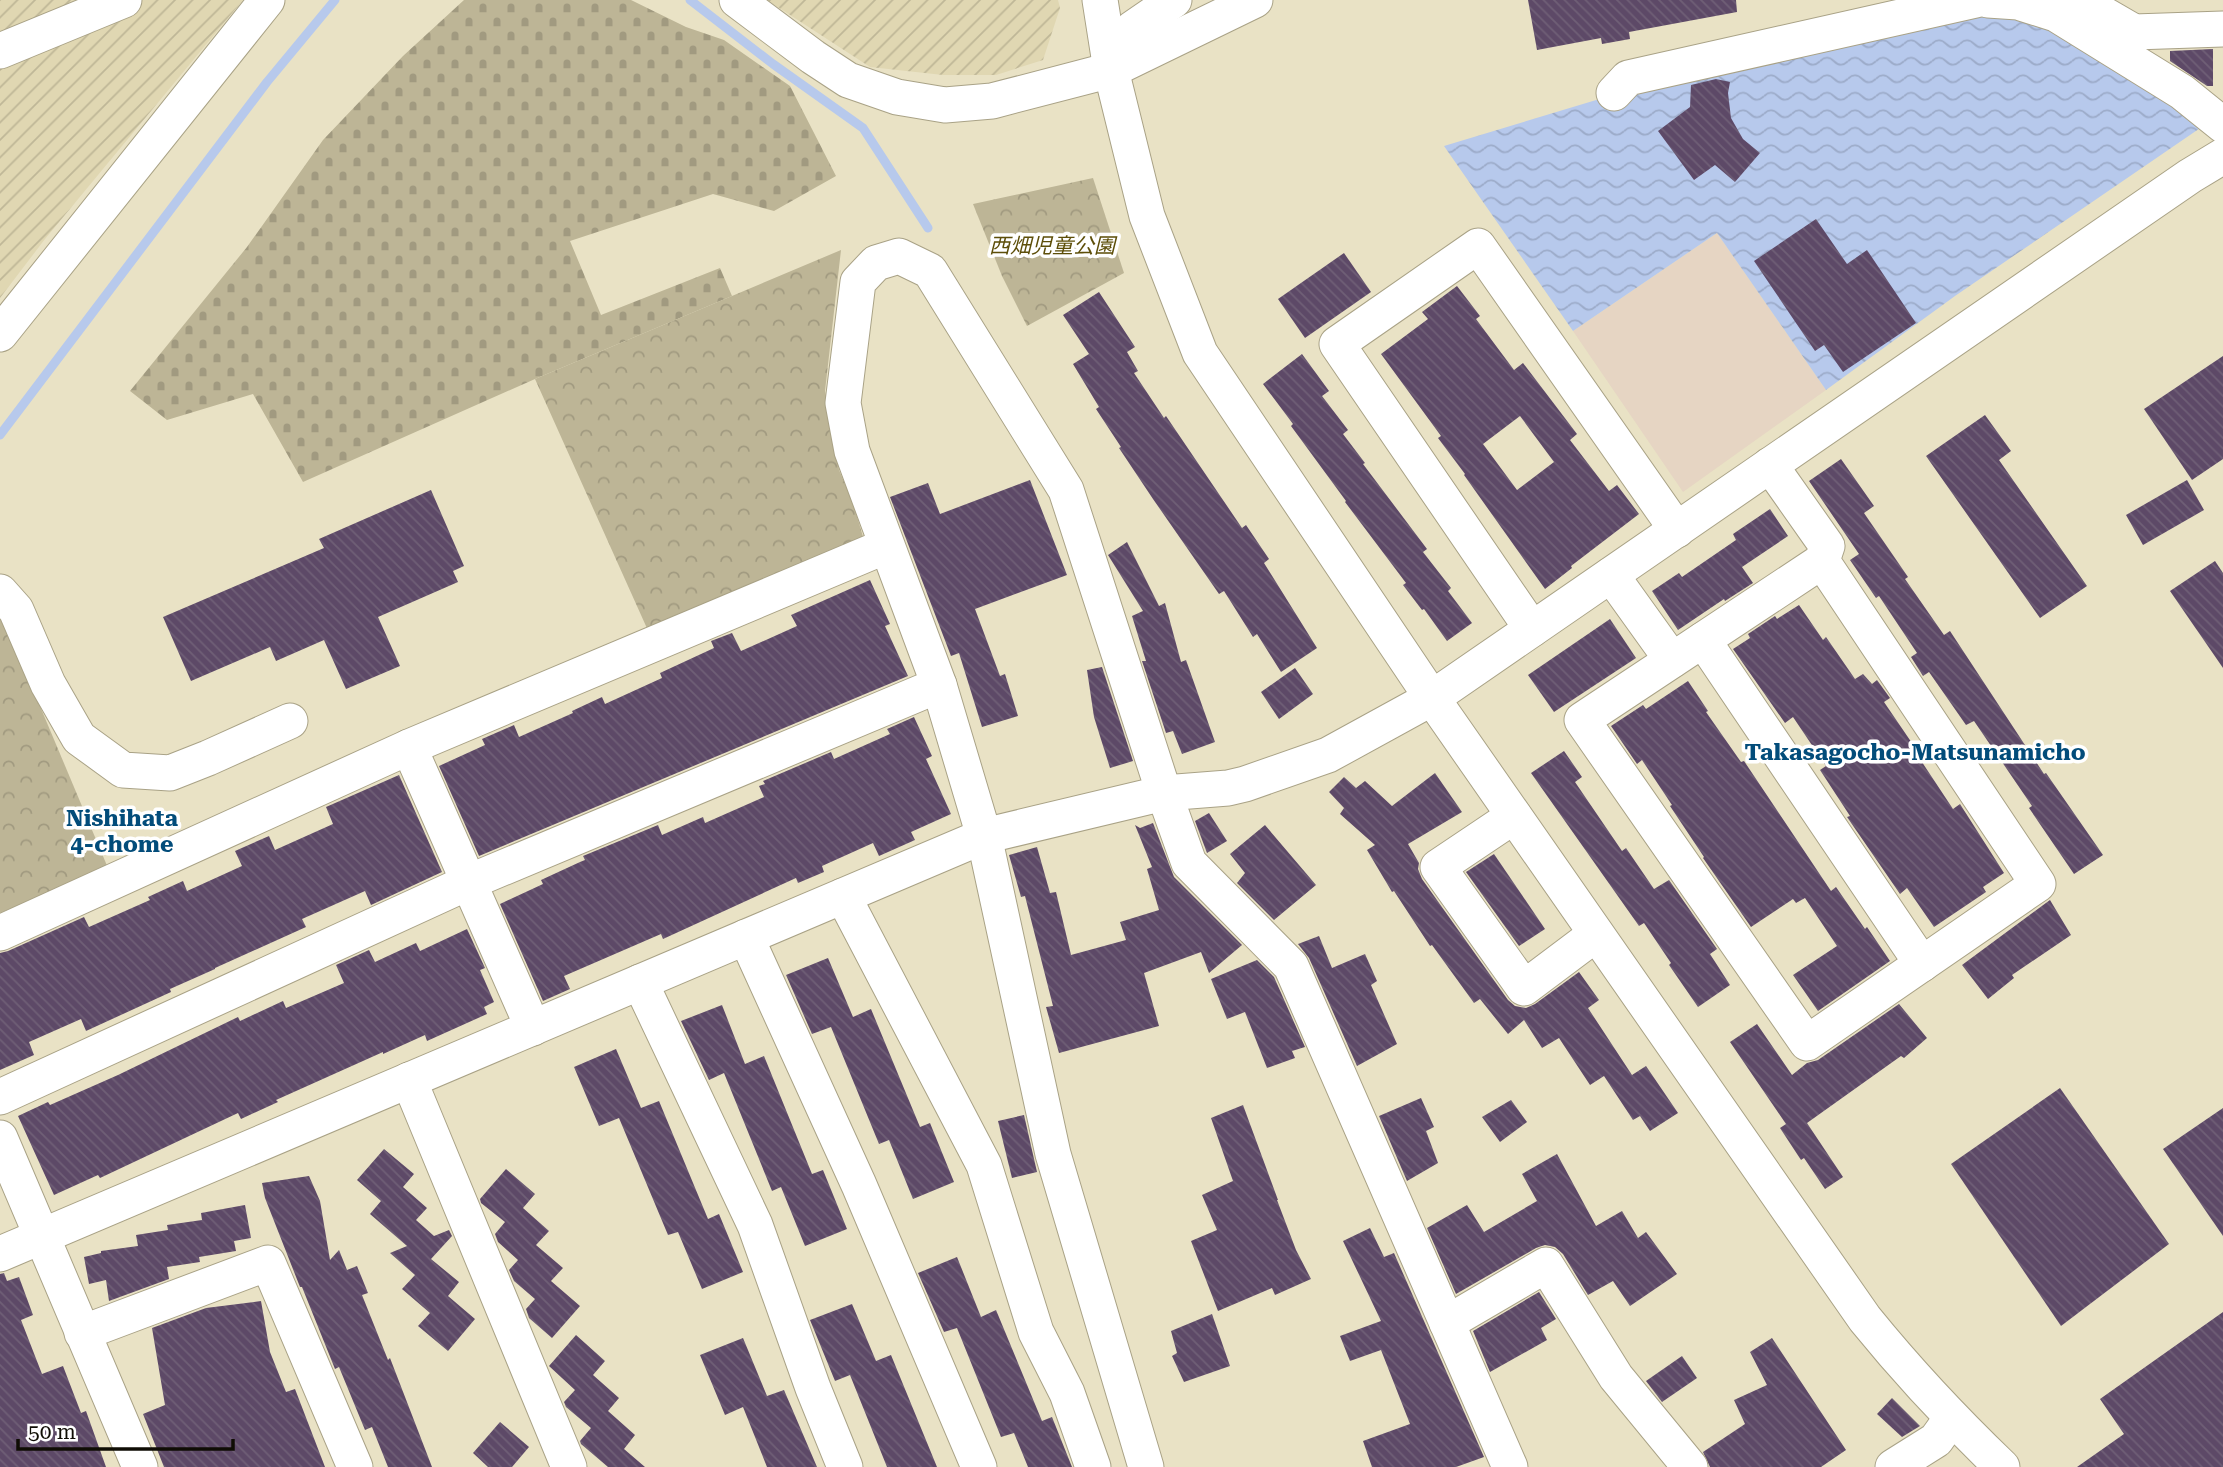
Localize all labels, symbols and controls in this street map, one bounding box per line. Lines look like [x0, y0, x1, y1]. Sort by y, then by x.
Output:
park label: 西畑児童公園 [989, 234, 1118, 258]
district label: Takasagocho-Matsunamicho [1744, 739, 2086, 766]
district label: Nishihata 4-chome [66, 805, 178, 858]
scale bar [18, 1408, 233, 1452]
text: 50 m [28, 1420, 76, 1444]

